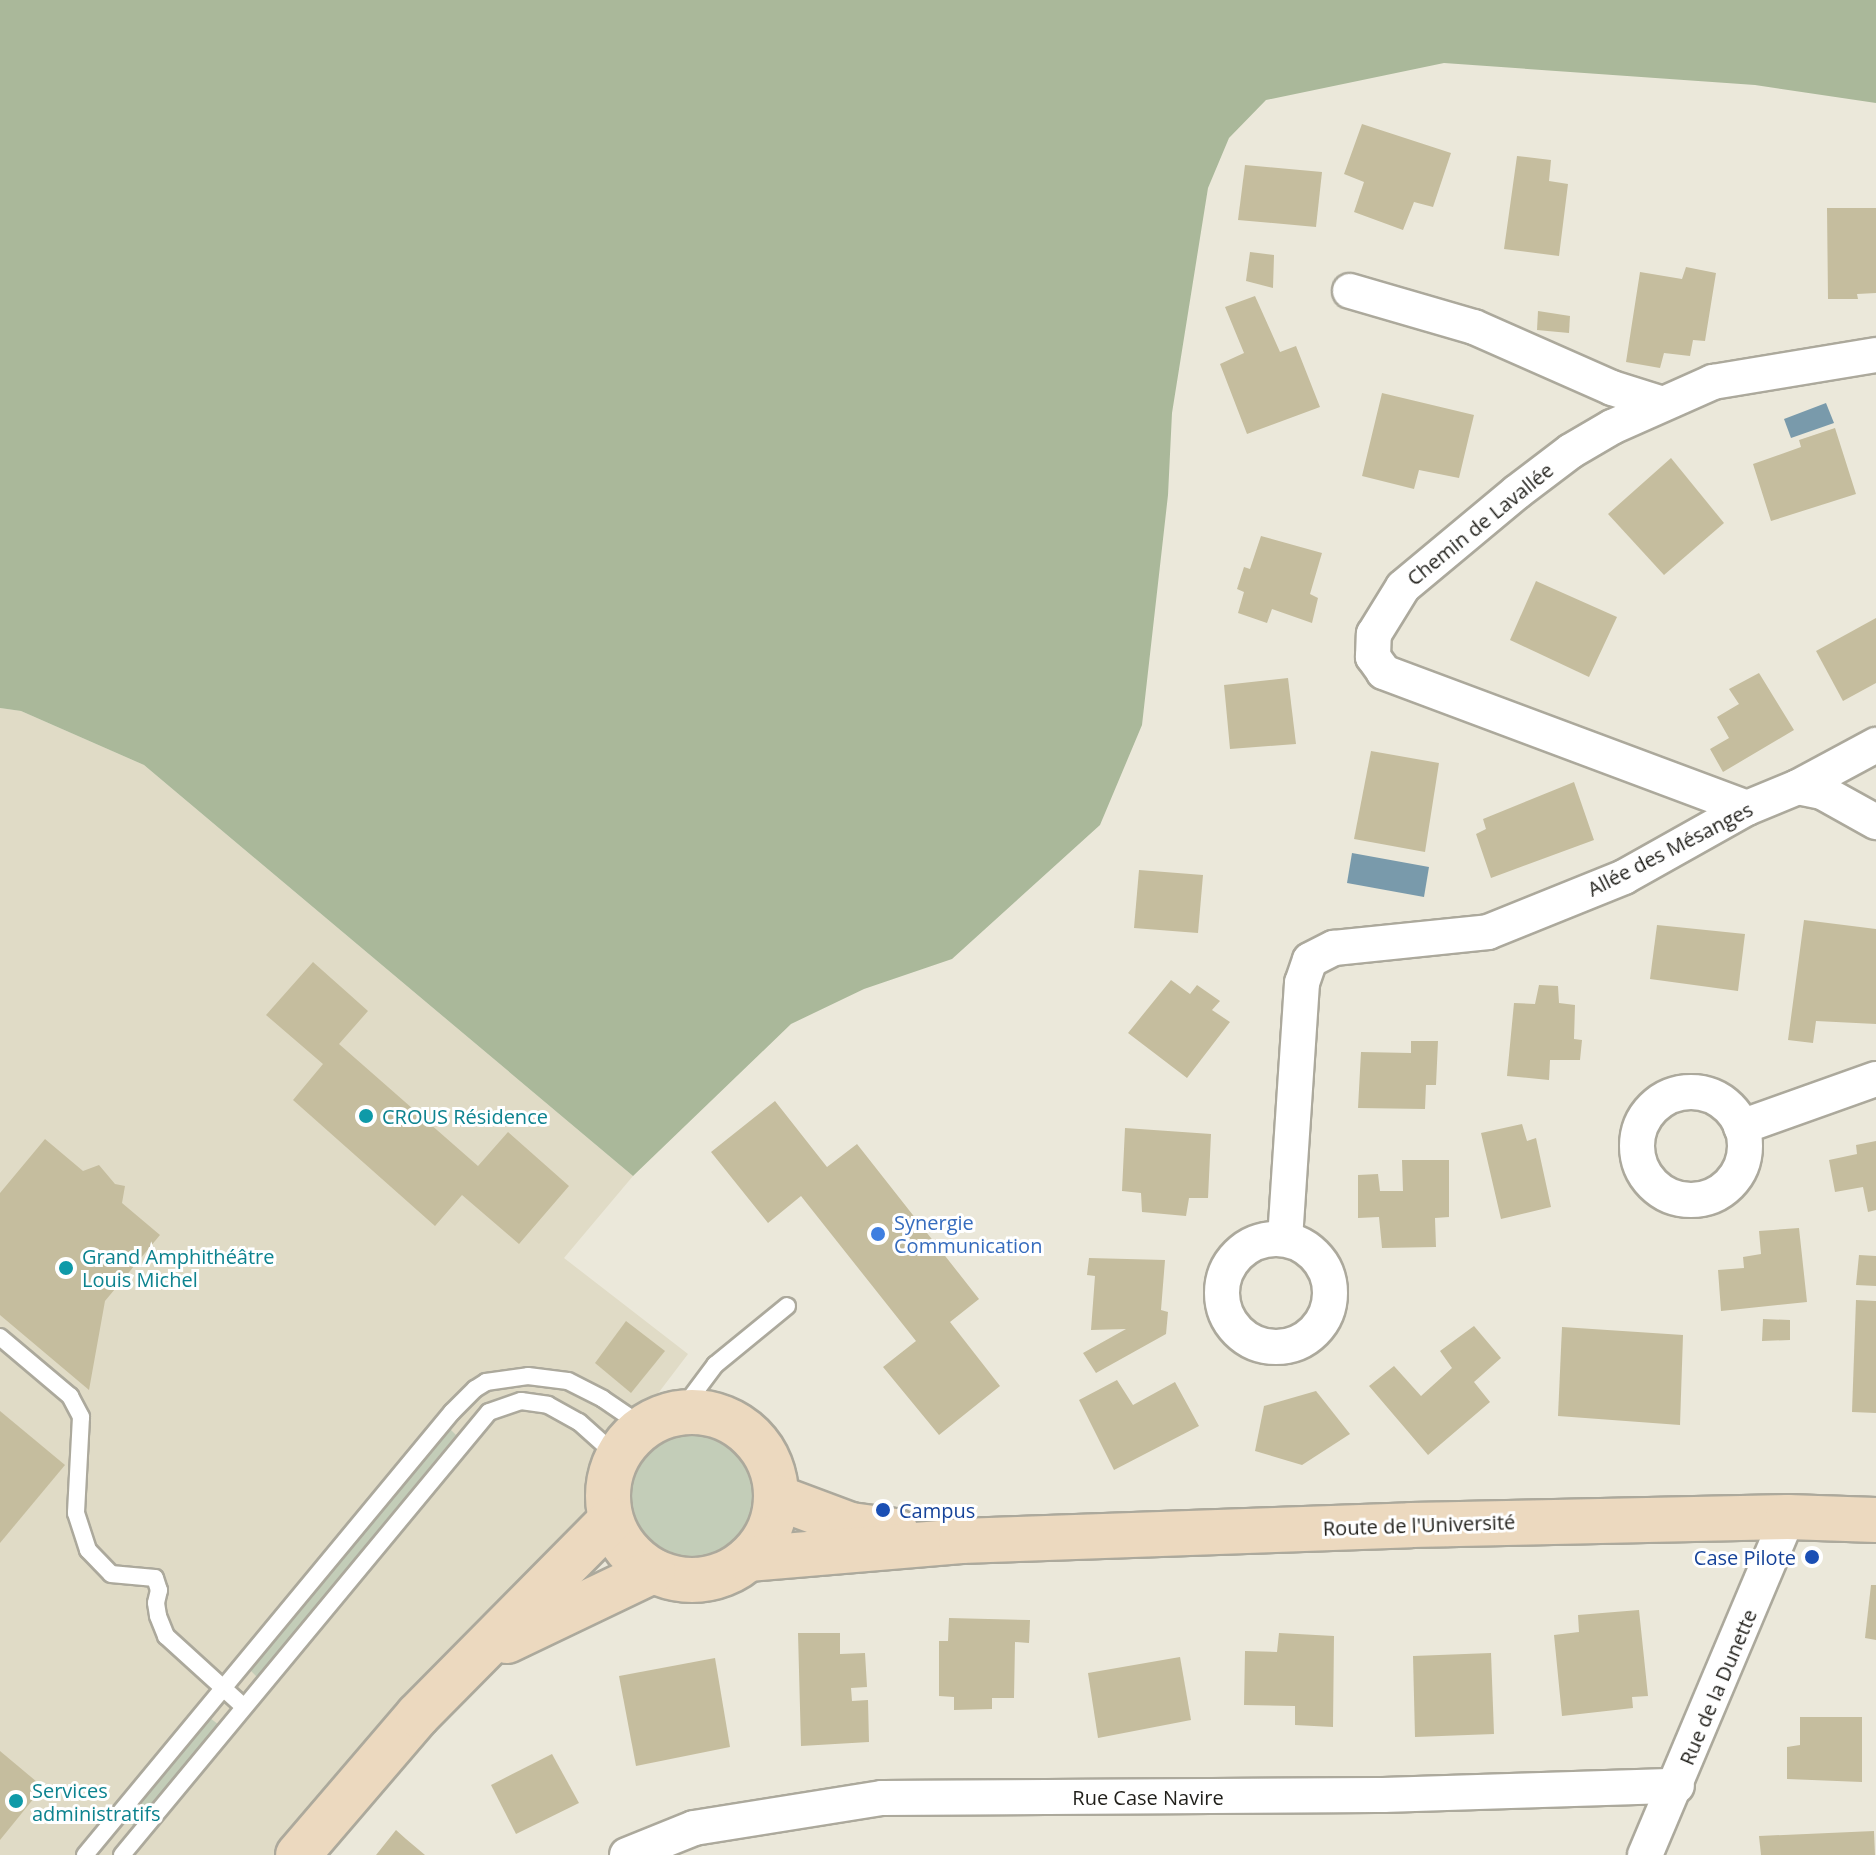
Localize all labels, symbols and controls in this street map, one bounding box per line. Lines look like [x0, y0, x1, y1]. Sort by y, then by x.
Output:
street label: Chemin de Lavallée [1402, 458, 1558, 590]
street label: Allée des Mésanges [1583, 797, 1757, 901]
place label: CROUS Résidence [382, 1104, 548, 1128]
marker: CROUS Résidence [357, 1107, 375, 1125]
place label: Synergie Communication [894, 1210, 1042, 1257]
marker: Synergie Communication [869, 1225, 887, 1243]
place label: Grand Amphithéâtre Louis Michel [82, 1244, 275, 1291]
marker: Grand Amphithéâtre Louis Michel [57, 1259, 75, 1277]
place label: Campus [899, 1498, 975, 1522]
marker: Campus [874, 1501, 892, 1519]
street label: Route de l'Université [1322, 1510, 1516, 1540]
place label: Case Pilote [1694, 1545, 1796, 1569]
marker: Case Pilote [1803, 1548, 1821, 1566]
street label: Rue de la Dunette [1674, 1606, 1762, 1768]
place label: Services administratifs [32, 1778, 161, 1825]
street label: Rue Case Navire [1072, 1785, 1224, 1809]
marker: Services administratifs [7, 1792, 25, 1810]

